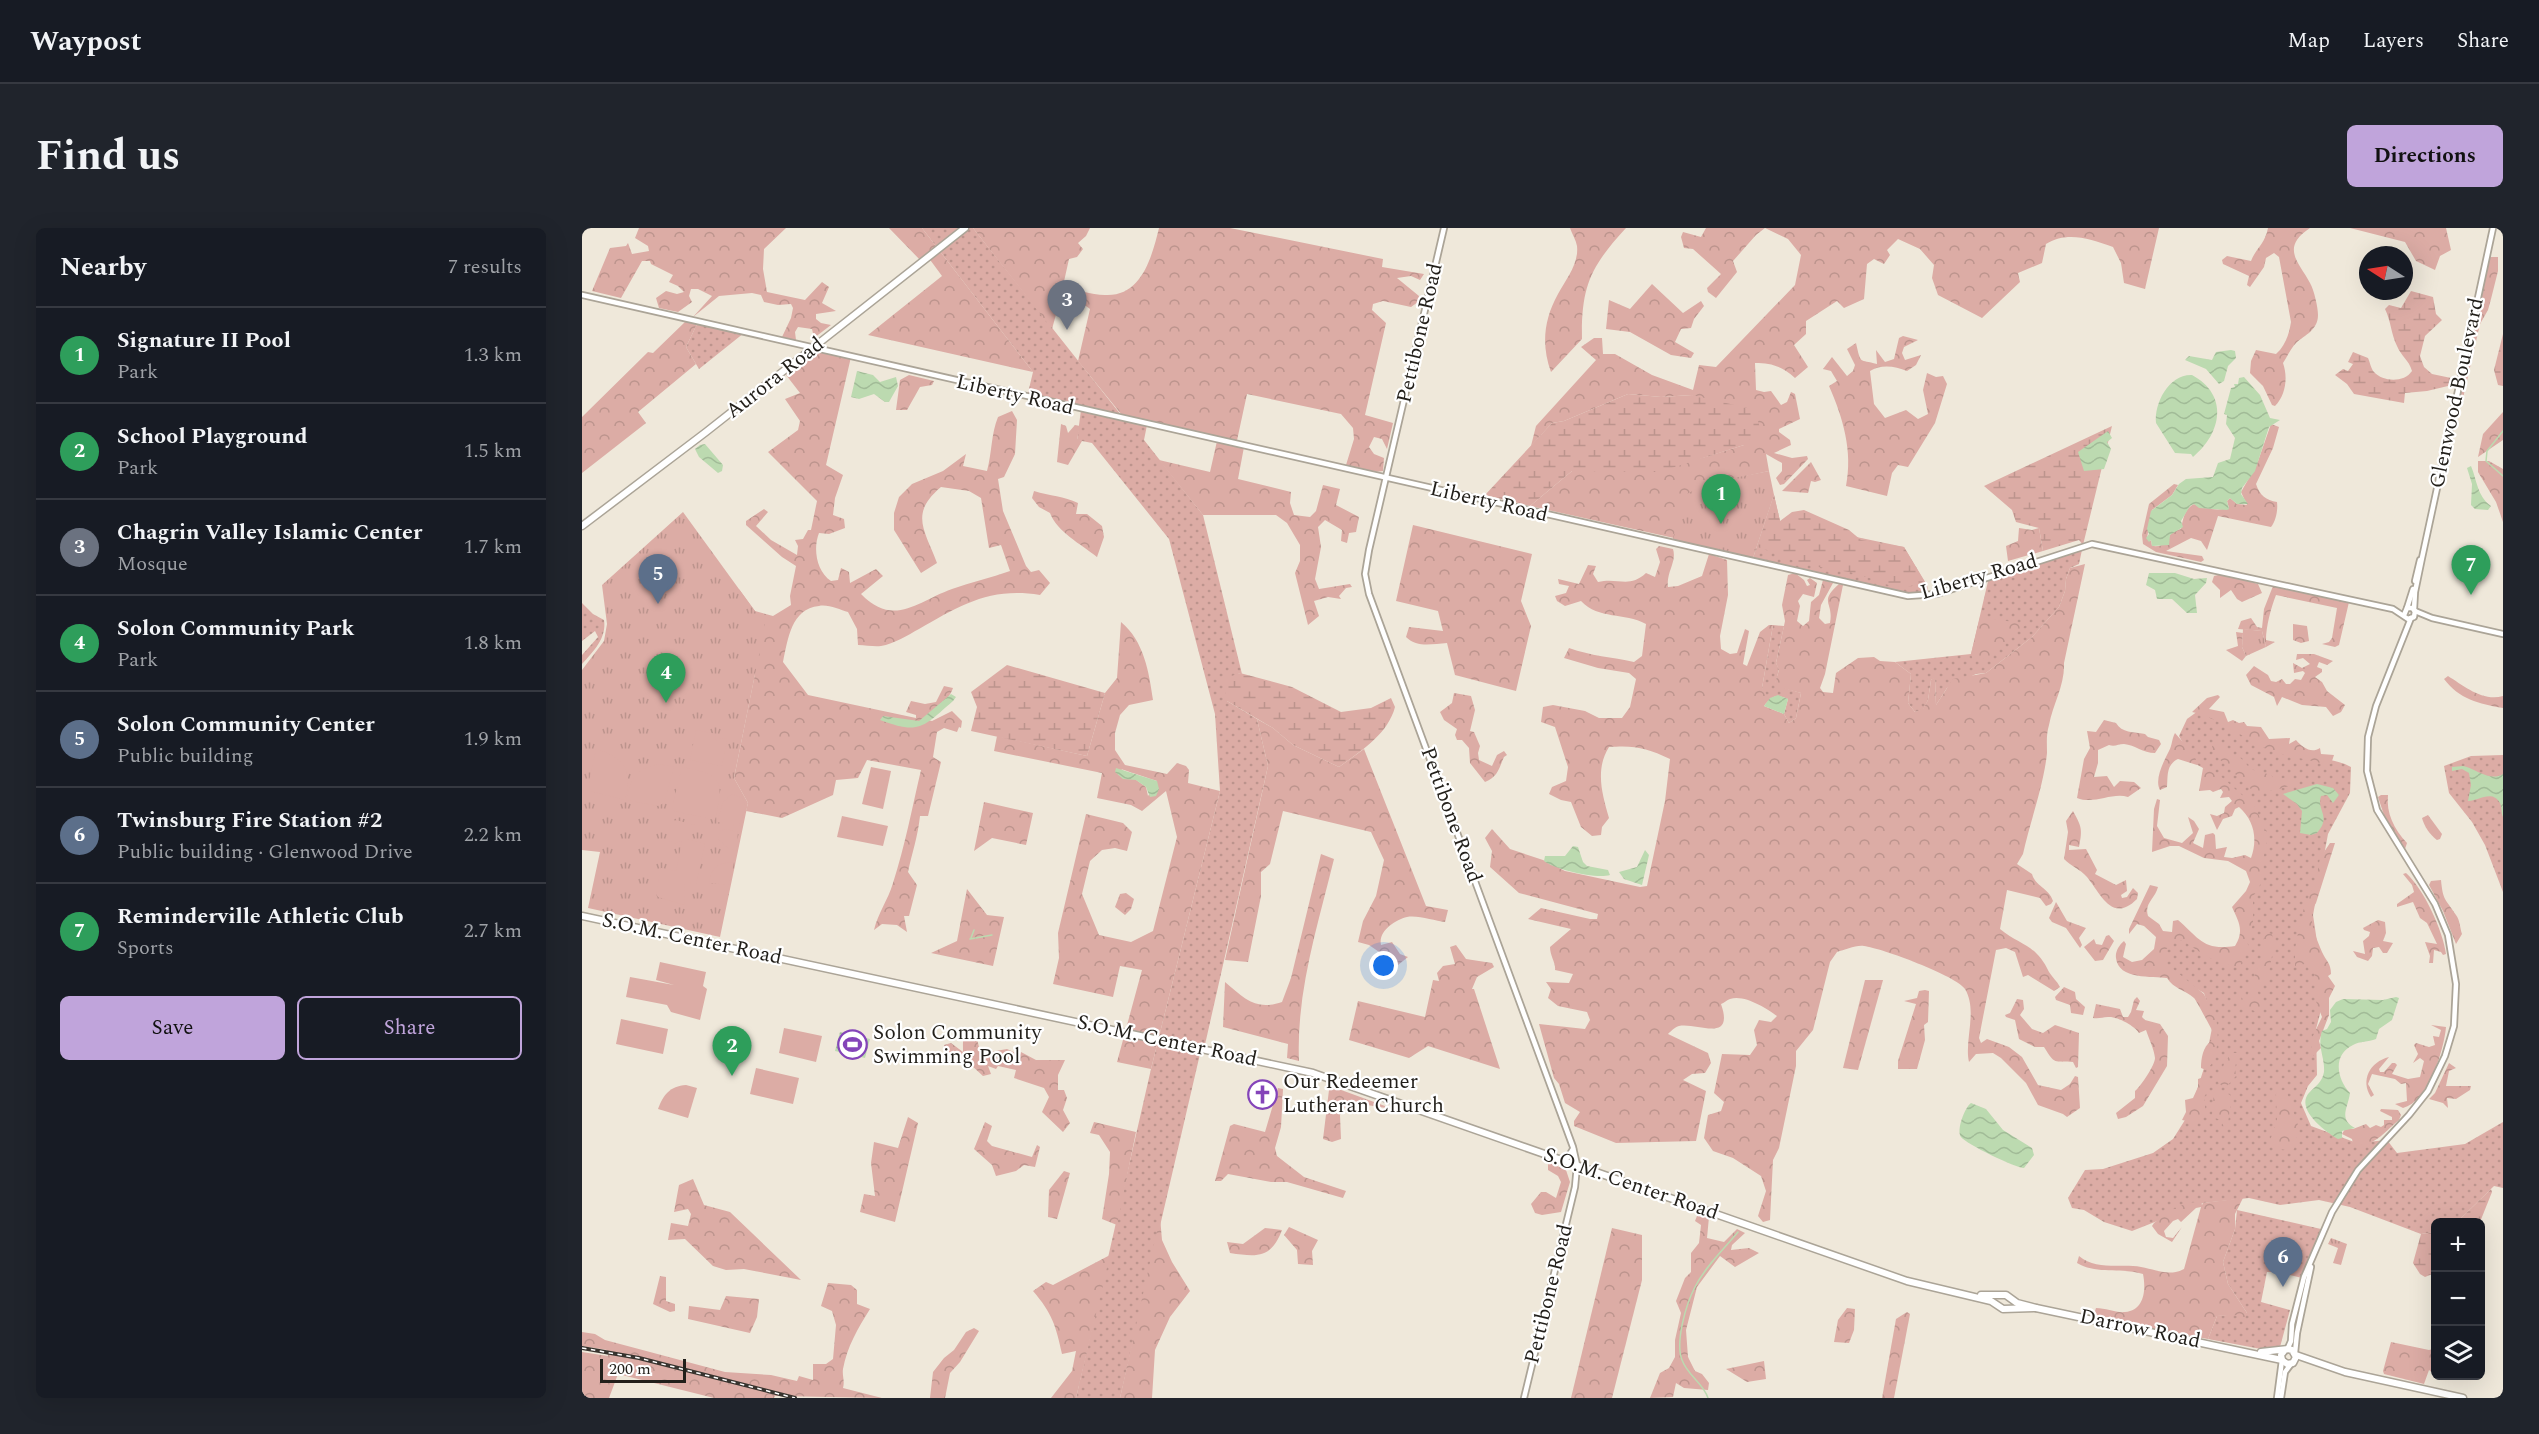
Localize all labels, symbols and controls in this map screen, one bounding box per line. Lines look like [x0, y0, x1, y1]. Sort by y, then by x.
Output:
text: Waypost [30, 20, 141, 63]
text: Map [2288, 25, 2330, 57]
text: Layers [2363, 25, 2424, 57]
text: Share [2457, 25, 2509, 57]
text: Find us [36, 125, 180, 188]
button: Directions [2347, 125, 2503, 187]
north arrow [2359, 246, 2413, 300]
text: Nearby [60, 247, 146, 287]
text: 7 results [448, 252, 522, 282]
street label: Pettibone Road [1388, 260, 1452, 406]
pin: 3 [1048, 280, 1086, 330]
street label: Glenwood Boulevard [2421, 295, 2493, 491]
text: Signature II Pool [117, 324, 291, 357]
street label: Aurora Road [719, 329, 831, 427]
text: 1 [74, 340, 85, 370]
text: 1.3 km [464, 340, 522, 370]
text: Park [117, 357, 158, 387]
street label: Liberty Road [953, 366, 1077, 424]
text: School Playground [117, 420, 308, 453]
text: 2 [74, 436, 85, 466]
text: 1.5 km [464, 436, 522, 466]
text: Park [117, 453, 158, 483]
street label: Liberty Road [1427, 473, 1551, 531]
pin: 1 [1702, 474, 1740, 524]
text: Chagrin Valley Islamic Center [117, 516, 422, 549]
text: 3 [74, 532, 85, 562]
text: 1.7 km [464, 532, 522, 562]
street label: Liberty Road [1917, 545, 2041, 609]
pin: 7 [2452, 546, 2490, 595]
text: Mosque [117, 549, 188, 579]
pin: 5 [638, 554, 678, 604]
text: Solon Community Park [117, 612, 355, 645]
text: 4 [74, 628, 85, 658]
text: 1.8 km [464, 628, 522, 658]
text: Park [117, 645, 158, 675]
pin: 4 [646, 654, 686, 703]
text: Solon Community Center [117, 708, 375, 741]
text: 5 [74, 724, 85, 754]
text: 1.9 km [464, 724, 522, 754]
text: Public building [117, 741, 253, 771]
street label: Pettibone Road [1412, 742, 1490, 888]
text: Twinsburg Fire Station #2 [117, 804, 382, 837]
text: 6 [74, 820, 85, 850]
text: 2.2 km [464, 820, 522, 850]
text: Public building · Glenwood Drive [117, 837, 413, 867]
text: Reminderville Athletic Club [117, 900, 404, 933]
street label: S.O.M. Center Road [599, 904, 785, 974]
text: 7 [74, 916, 85, 946]
text: 2.7 km [464, 916, 522, 946]
text: Sports [117, 933, 174, 963]
your location [1369, 951, 1398, 980]
button: Save [60, 996, 285, 1060]
button: Share [297, 996, 522, 1060]
street label: S.O.M. Center Road [1074, 1006, 1260, 1076]
place label: Solon Community Swimming Pool [873, 1017, 1043, 1073]
pin: 2 [712, 1026, 752, 1076]
sports icon: Solon Community Swimming Pool [836, 1029, 868, 1061]
place label: Our Redeemer Lutheran Church [1283, 1066, 1444, 1122]
church icon: Our Redeemer Lutheran Church [1246, 1078, 1278, 1110]
street label: S.O.M. Center Road [1539, 1139, 1723, 1229]
map controls [2431, 1218, 2485, 1380]
button: + [2431, 1218, 2485, 1272]
street label: Pettibone Road [1516, 1221, 1582, 1367]
pin: 6 [2264, 1238, 2302, 1287]
button: − [2431, 1272, 2485, 1326]
street label: Darrow Road [2077, 1301, 2203, 1357]
button: layers [2431, 1326, 2485, 1380]
scale bar [600, 1356, 686, 1384]
text: 200 m [609, 1357, 651, 1381]

